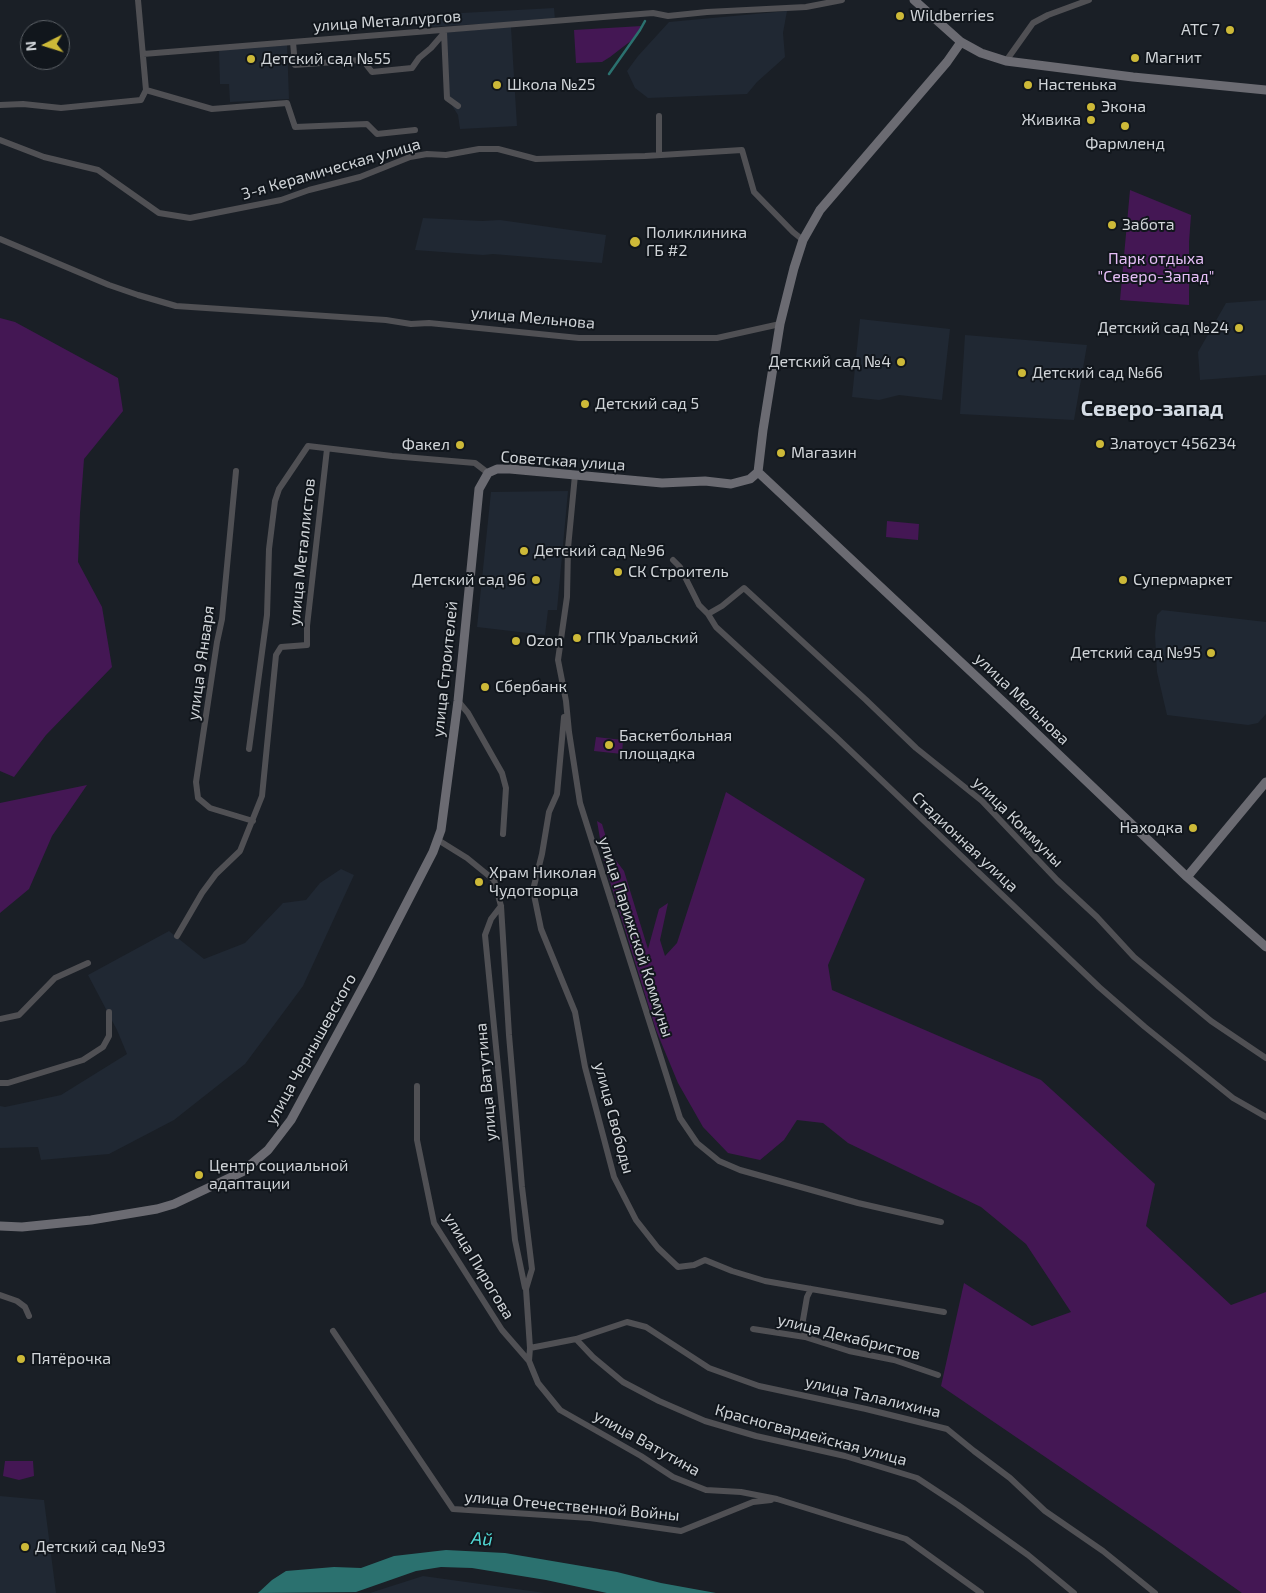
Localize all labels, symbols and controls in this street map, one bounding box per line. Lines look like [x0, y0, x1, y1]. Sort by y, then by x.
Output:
street label: улица Металлургов [312, 6, 462, 36]
place label: Wildberries [910, 6, 994, 26]
marker: Wildberries [894, 10, 906, 22]
north arrow [20, 20, 70, 70]
place label: АТС 7 [1181, 20, 1220, 40]
marker: АТС 7 [1224, 24, 1236, 36]
text: N [22, 40, 39, 52]
place label: Магнит [1145, 48, 1202, 68]
place label: Детский сад №55 [261, 49, 391, 69]
marker: Магнит [1129, 52, 1141, 64]
marker: Детский сад №55 [245, 53, 257, 65]
place label: Школа №25 [507, 75, 595, 95]
place label: Настенька [1038, 75, 1117, 95]
marker: Школа №25 [491, 79, 503, 91]
marker: Настенька [1022, 79, 1034, 91]
place label: Экона [1101, 97, 1146, 117]
marker: Экона [1085, 101, 1097, 113]
place label: Живика [1021, 110, 1081, 130]
marker: Живика [1085, 114, 1097, 126]
marker: Фармленд [1119, 120, 1131, 132]
street label: 3-я Керамическая улица [239, 134, 423, 204]
place label: Фармленд [1085, 134, 1165, 154]
place label: Забота [1122, 215, 1174, 235]
marker: Забота [1106, 219, 1118, 231]
place label: Поликлиника ГБ #2 [646, 223, 747, 261]
marker: Поликлиника ГБ #2 [628, 235, 642, 249]
park label: Парк отдыха "Северо-Запад" [1098, 249, 1214, 287]
street label: улица Мельнова [470, 303, 596, 333]
place label: Детский сад №24 [1097, 318, 1229, 338]
marker: Детский сад №24 [1233, 322, 1245, 334]
place label: Детский сад №4 [768, 352, 891, 372]
marker: Детский сад №4 [895, 356, 907, 368]
place label: Детский сад №66 [1032, 363, 1163, 383]
marker: Детский сад №66 [1016, 367, 1028, 379]
place label: Детский сад 5 [595, 394, 699, 414]
district label: Северо-запад [1081, 396, 1223, 422]
marker: Детский сад 5 [579, 398, 591, 410]
place label: Златоуст 456234 [1110, 434, 1236, 454]
place label: Факел [402, 435, 450, 455]
marker: Златоуст 456234 [1094, 438, 1106, 450]
marker: Факел [454, 439, 466, 451]
place label: Магазин [791, 443, 857, 463]
street label: Советская улица [500, 447, 626, 475]
marker: Магазин [775, 447, 787, 459]
street label: улица Металлистов [285, 477, 319, 627]
place label: Детский сад №96 [534, 541, 665, 561]
marker: Детский сад №96 [518, 545, 530, 557]
place label: СК Строитель [628, 562, 729, 582]
marker: СК Строитель [612, 566, 624, 578]
place label: Детский сад 96 [412, 570, 526, 590]
place label: Супермаркет [1133, 570, 1232, 590]
marker: Детский сад 96 [530, 574, 542, 586]
marker: Супермаркет [1117, 574, 1129, 586]
street label: улица Строителей [428, 600, 462, 738]
street label: улица 9 Января [183, 604, 219, 722]
place label: ГПК Уральский [587, 628, 698, 648]
place label: Ozon [526, 631, 563, 651]
marker: ГПК Уральский [571, 632, 583, 644]
marker: Ozon [510, 635, 522, 647]
place label: Детский сад №95 [1071, 643, 1201, 663]
marker: Детский сад №95 [1205, 647, 1217, 659]
street label: улица Мельнова [971, 649, 1073, 749]
place label: Сбербанк [495, 677, 567, 697]
marker: Сбербанк [479, 681, 491, 693]
place label: Баскетбольная площадка [619, 726, 732, 764]
marker: Баскетбольная площадка [603, 739, 615, 751]
street label: улица Коммуны [969, 773, 1067, 871]
street label: Стадионная улица [908, 788, 1022, 896]
place label: Находка [1119, 818, 1183, 838]
marker: Находка [1187, 822, 1199, 834]
street label: улица Парижской Коммуны [595, 834, 677, 1040]
place label: Храм Николая Чудотворца [489, 863, 597, 901]
marker: Храм Николая Чудотворца [473, 876, 485, 888]
street label: улица Чернышевского [262, 970, 360, 1128]
street label: улица Ватутина [471, 1022, 501, 1142]
street label: улица Свободы [590, 1060, 638, 1176]
place label: Центр социальной адаптации [209, 1156, 348, 1194]
marker: Центр социальной адаптации [193, 1169, 205, 1181]
street label: улица Пирогова [440, 1209, 518, 1323]
street label: улица Декабристов [775, 1310, 923, 1364]
place label: Пятёрочка [31, 1349, 111, 1369]
marker: Пятёрочка [15, 1353, 27, 1365]
street label: улица Талалихина [803, 1372, 943, 1422]
street label: Красногвардейская улица [713, 1400, 909, 1470]
street label: улица Ватутина [590, 1406, 704, 1480]
street label: улица Отечественной Войны [464, 1487, 680, 1525]
water label: Ай [470, 1527, 494, 1551]
place label: Детский сад №93 [35, 1537, 166, 1557]
marker: Детский сад №93 [19, 1541, 31, 1553]

